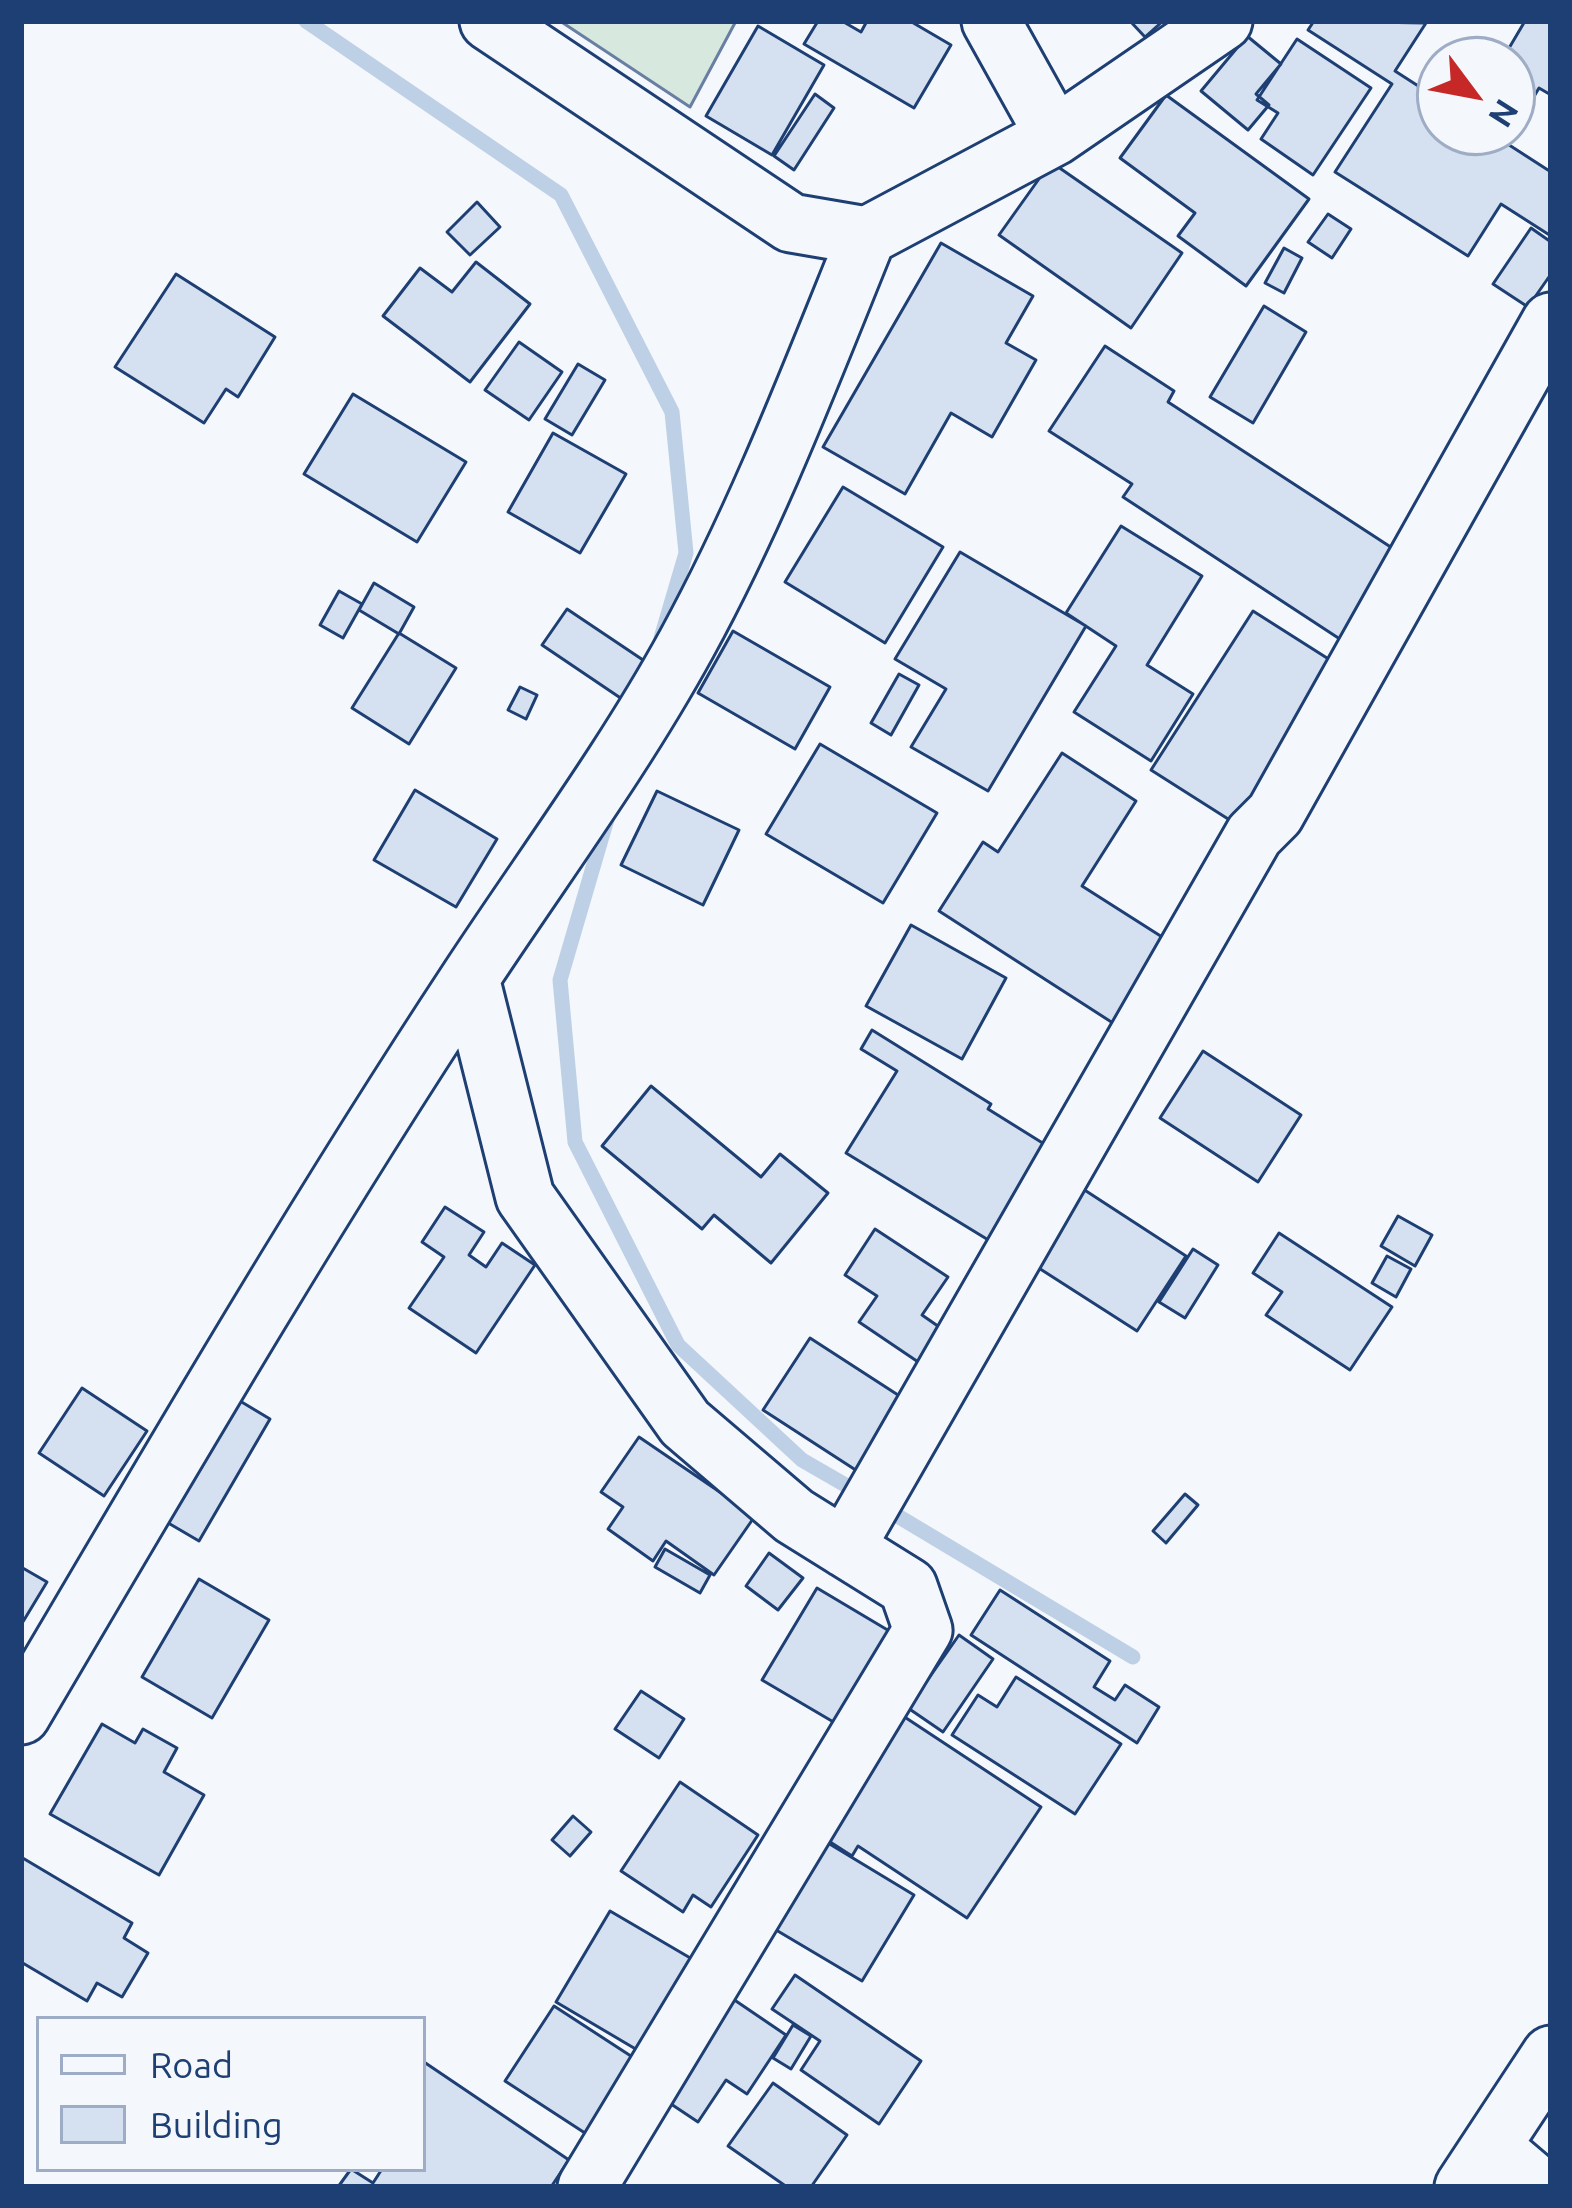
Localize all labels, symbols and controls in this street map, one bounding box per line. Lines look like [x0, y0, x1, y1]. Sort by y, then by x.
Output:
north arrow [1416, 36, 1536, 156]
text: N [1482, 94, 1527, 134]
legend [36, 2016, 426, 2172]
text: Road [150, 2044, 233, 2085]
text: Building [150, 2104, 283, 2145]

